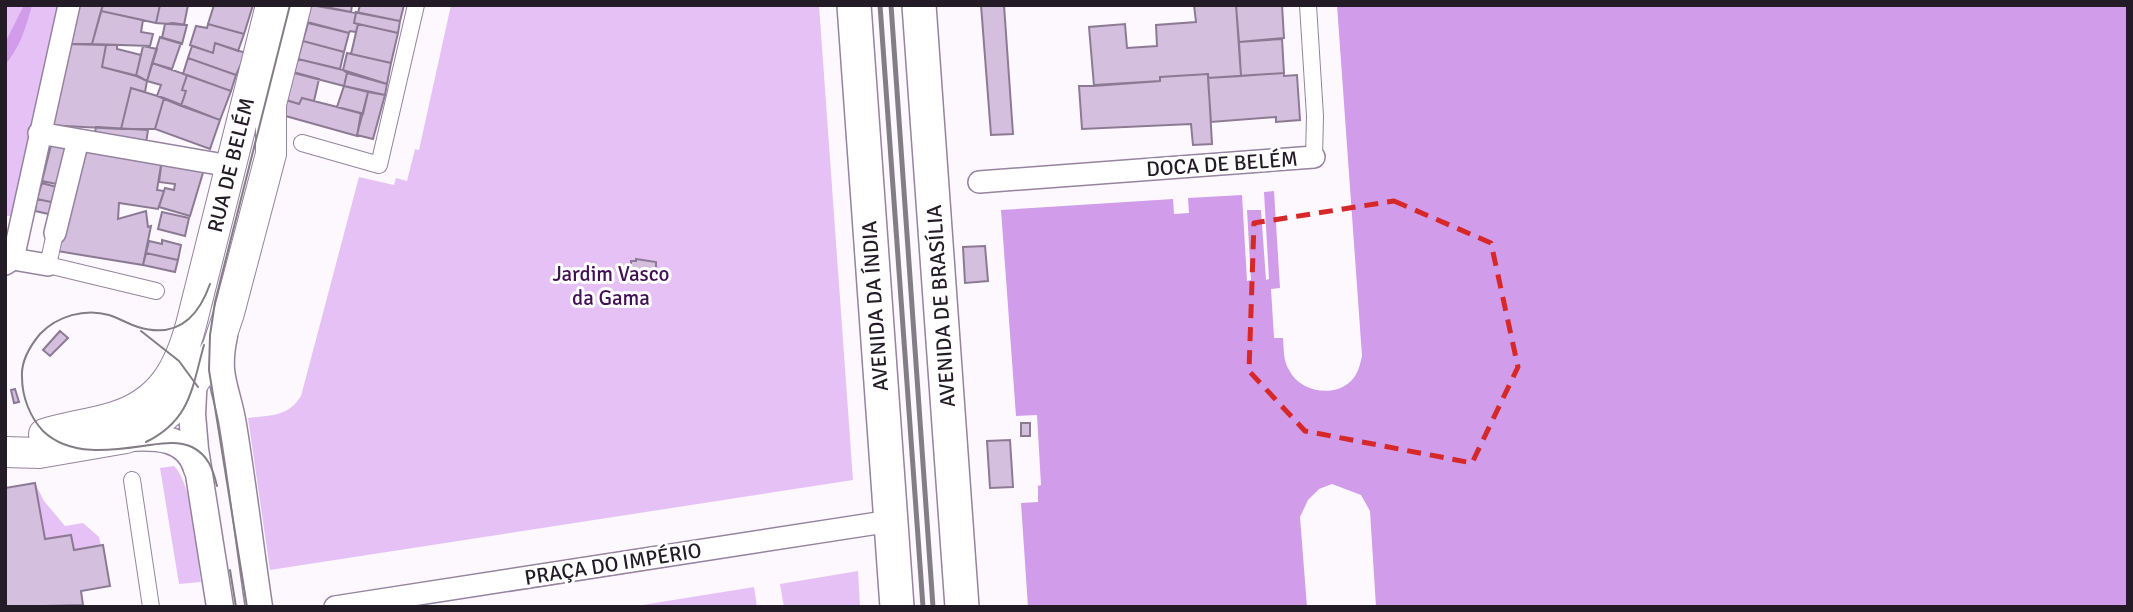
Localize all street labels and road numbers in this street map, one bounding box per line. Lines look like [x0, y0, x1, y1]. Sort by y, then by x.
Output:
street label: RUA DE BELÉM [202, 95, 260, 235]
street label: DOCA DE BELÉM [1145, 146, 1299, 182]
street label: AVENIDA DE BRASÍLIA [921, 204, 961, 408]
street label: AVENIDA DA ÍNDIA [856, 220, 894, 392]
street label: PRAÇA DO IMPÉRIO [523, 537, 703, 591]

